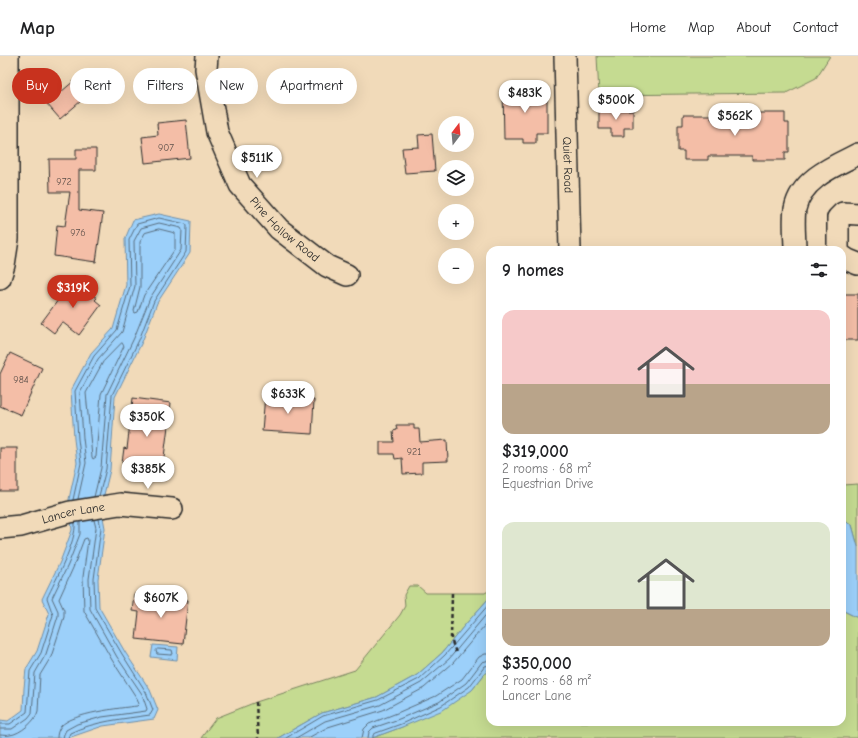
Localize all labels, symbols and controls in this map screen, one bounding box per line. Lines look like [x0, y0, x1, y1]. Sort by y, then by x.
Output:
text: Map [20, 17, 55, 39]
text: Home [630, 19, 666, 36]
text: Map [688, 19, 714, 36]
text: About [736, 19, 771, 36]
text: Contact [793, 19, 838, 36]
chip: Buy [12, 68, 62, 104]
chip: Rent [70, 68, 125, 104]
chip: Filters [133, 68, 197, 104]
chip: New [205, 68, 258, 104]
chip: Apartment [266, 68, 357, 104]
pin: $483K [497, 80, 553, 114]
text: $483K [508, 85, 542, 100]
pin: $500K [588, 87, 644, 121]
text: $500K [598, 92, 634, 107]
pin: $562K [707, 103, 763, 137]
text: $562K [717, 108, 753, 123]
north arrow [438, 116, 474, 152]
map controls [438, 116, 474, 284]
street label: Quiet Road [560, 136, 576, 194]
house number: 907 [158, 142, 174, 154]
pin: $511K [229, 145, 285, 179]
text: $511K [241, 150, 273, 165]
button: layers [438, 160, 474, 196]
house number: 972 [56, 176, 72, 188]
street label: Pine Hollow Road [247, 194, 322, 265]
button: + [438, 204, 474, 240]
house number: 976 [70, 227, 86, 239]
button: − [438, 248, 474, 284]
icon: filters [808, 259, 830, 281]
text: 9 homes [502, 261, 564, 280]
pin: $319K [45, 275, 101, 309]
text: $319K [56, 280, 90, 295]
icon: home [630, 336, 702, 408]
house number: 984 [13, 374, 29, 386]
pin: $633K [260, 381, 316, 415]
text: $633K [271, 386, 305, 401]
pin: $350K [119, 404, 175, 438]
text: $350K [129, 409, 165, 424]
text: $319,000 [502, 442, 569, 461]
house number: 921 [407, 446, 421, 458]
pin: $385K [120, 456, 176, 490]
text: $385K [130, 461, 166, 476]
text: 2 rooms · 68 m² [502, 461, 591, 476]
text: Equestrian Drive [502, 476, 593, 491]
street label: Lancer Lane [40, 500, 106, 527]
icon: home [630, 548, 702, 620]
pin: $607K [133, 585, 189, 619]
text: $607K [143, 590, 179, 605]
text: $350,000 [502, 654, 572, 673]
text: 2 rooms · 68 m² [502, 673, 591, 688]
text: Lancer Lane [502, 688, 571, 703]

